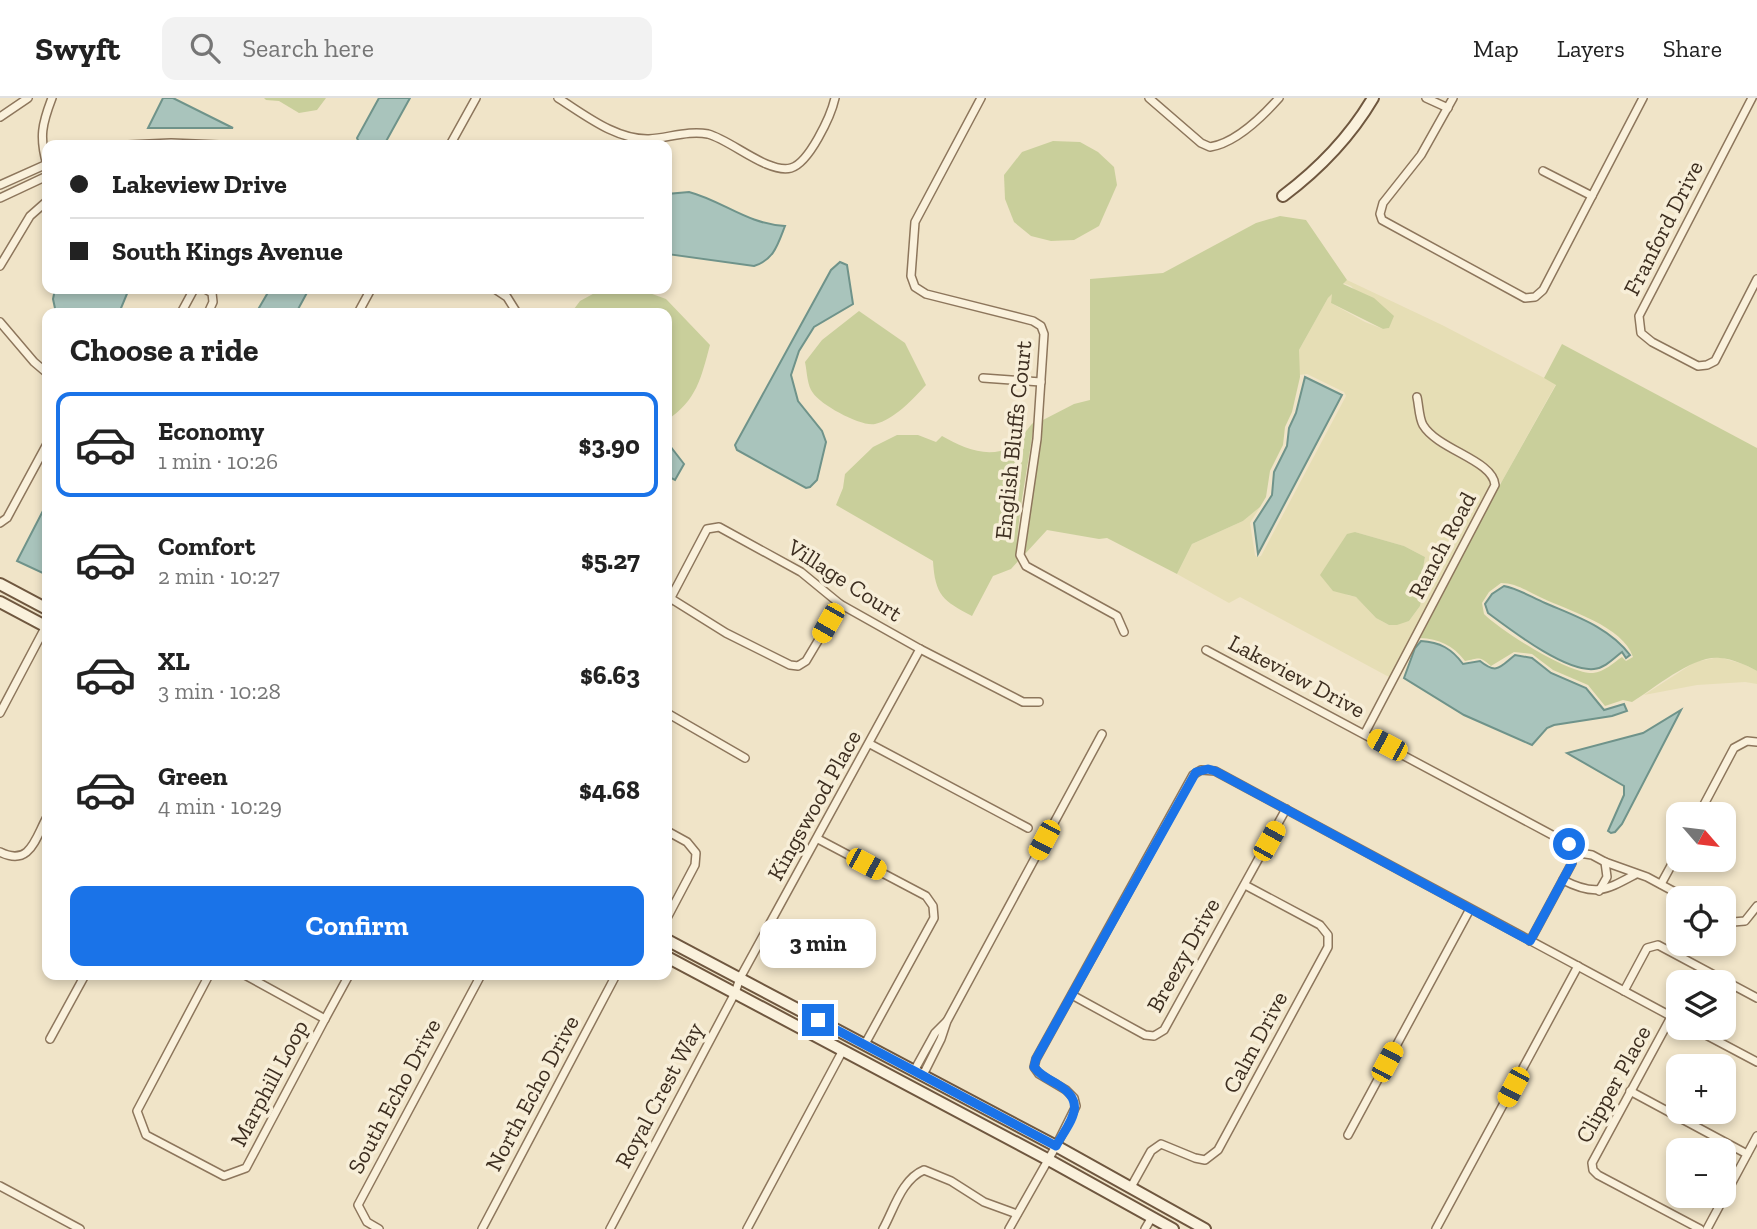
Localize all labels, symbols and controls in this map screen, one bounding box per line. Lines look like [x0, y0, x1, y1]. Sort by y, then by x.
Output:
search box [162, 17, 652, 80]
text: Swyft [35, 29, 120, 68]
icon: search [186, 29, 224, 67]
text: Search here [242, 32, 374, 64]
text: Map [1473, 34, 1519, 63]
text: Layers [1557, 34, 1625, 63]
text: Share [1663, 34, 1722, 63]
street label: Franford Drive [1617, 156, 1709, 300]
text: Lakeview Drive [112, 168, 287, 200]
text: South Kings Avenue [112, 235, 343, 267]
text: Choose a ride [70, 331, 258, 369]
street label: English Bluffs Court [989, 339, 1037, 541]
icon: car [74, 413, 137, 476]
text: Economy [158, 415, 264, 447]
text: $3.90 [579, 429, 640, 461]
text: 1 min · 10:26 [158, 447, 278, 475]
street label: Ranch Road [1402, 487, 1482, 603]
icon: car [74, 528, 137, 591]
text: Comfort [158, 530, 255, 562]
street label: Village Court [782, 532, 908, 628]
text: $5.27 [581, 544, 640, 576]
text: 2 min · 10:27 [158, 562, 280, 590]
car [809, 600, 848, 646]
street label: Lakeview Drive [1224, 628, 1370, 724]
icon: car [74, 643, 137, 706]
text: XL [158, 645, 190, 677]
text: $6.63 [580, 659, 640, 691]
text: 3 min · 10:28 [158, 677, 281, 705]
street label: Kingswood Place [761, 725, 867, 885]
car [1364, 726, 1411, 764]
icon: car [74, 758, 137, 821]
text: Green [158, 760, 228, 792]
text: $4.68 [579, 774, 640, 806]
text: 4 min · 10:29 [158, 792, 282, 820]
north arrow [1666, 802, 1736, 872]
map controls [1666, 802, 1736, 1208]
car [1025, 817, 1064, 863]
car [1250, 818, 1289, 864]
route start [1553, 828, 1585, 860]
car [843, 845, 890, 883]
button: Confirm [70, 886, 644, 966]
button: locate [1666, 886, 1736, 956]
street label: Breezy Drive [1140, 893, 1226, 1017]
callout: 3 min [760, 918, 876, 968]
text: 3 min [789, 929, 847, 957]
button: layers [1666, 970, 1736, 1040]
street label: Calm Drive [1217, 986, 1293, 1098]
route end [802, 1004, 834, 1036]
street label: North Echo Drive [479, 1010, 585, 1176]
street label: South Echo Drive [341, 1014, 447, 1178]
street label: Marphill Loop [224, 1015, 314, 1151]
street label: Royal Crest Way [609, 1017, 709, 1173]
street label: Clipper Place [1569, 1020, 1657, 1148]
car [1368, 1039, 1407, 1085]
button: + [1666, 1054, 1736, 1124]
car [1494, 1064, 1533, 1110]
button: − [1666, 1138, 1736, 1208]

